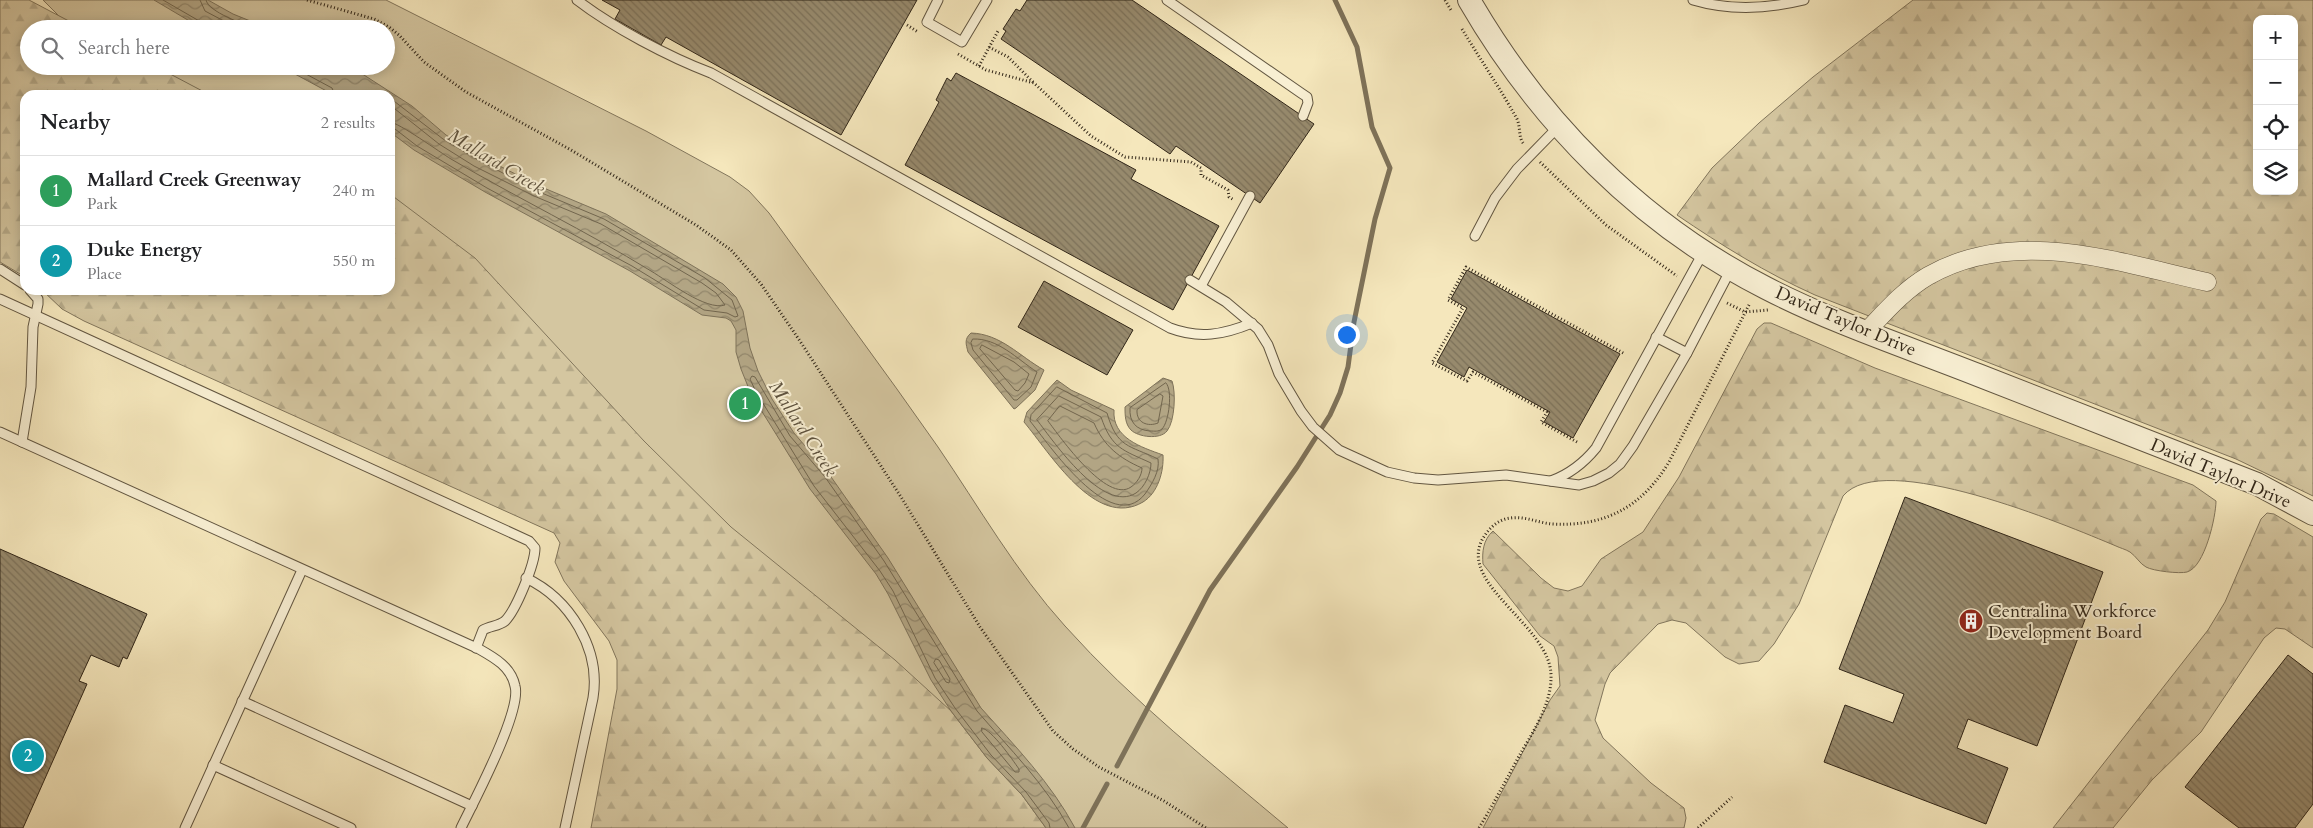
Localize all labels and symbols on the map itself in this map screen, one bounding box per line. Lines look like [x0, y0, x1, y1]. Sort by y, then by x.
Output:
water label: Mallard Creek [443, 122, 551, 202]
street label: David Taylor Drive [1772, 281, 1920, 362]
your location [1334, 322, 1360, 348]
water label: Mallard Creek [762, 376, 844, 482]
pin: 1 [729, 385, 761, 423]
street label: David Taylor Drive [2147, 433, 2295, 514]
place label: Centralina Workforce Development Board [1988, 599, 2157, 645]
building icon: Centralina Workforce Development Board [1958, 608, 1984, 634]
pin: 2 [12, 737, 44, 775]

